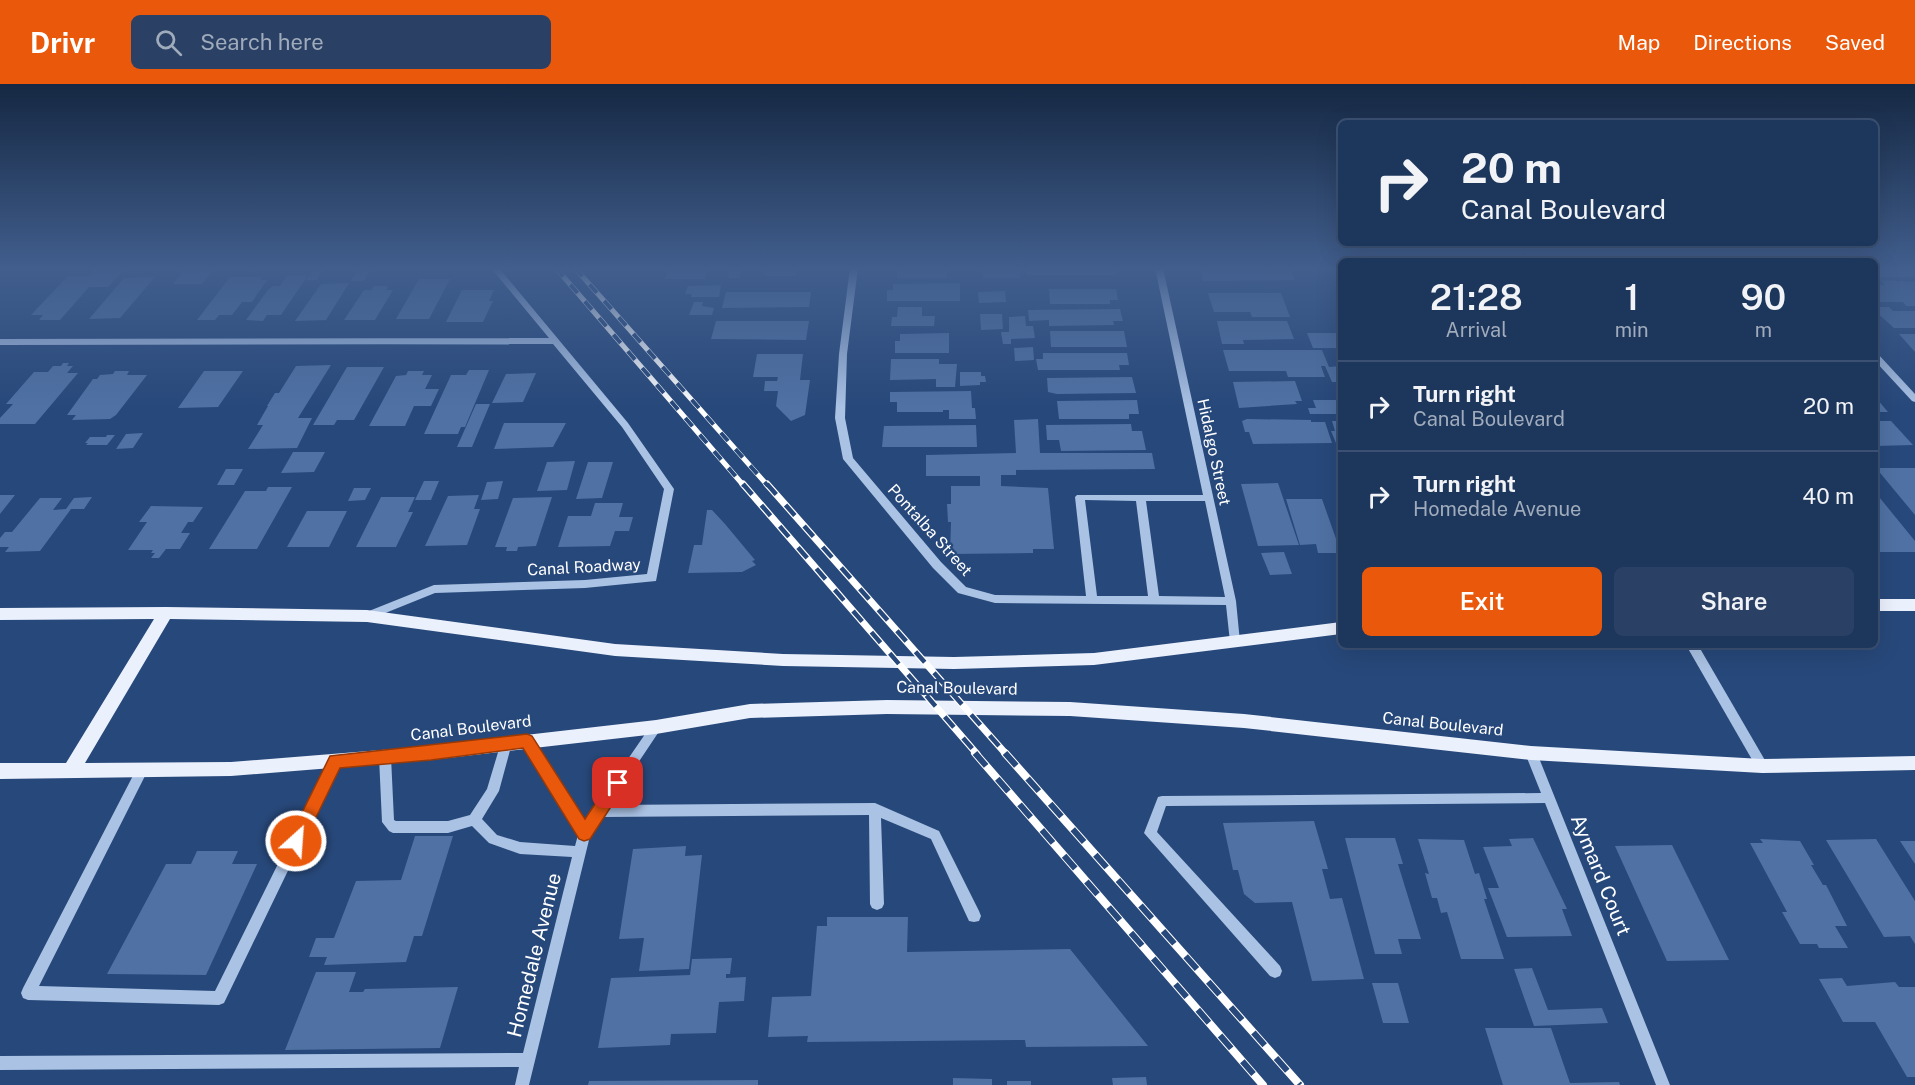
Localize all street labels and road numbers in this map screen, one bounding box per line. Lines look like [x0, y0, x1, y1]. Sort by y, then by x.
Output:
street label: Hidalgo Street [1193, 397, 1235, 507]
street label: Pontalba Street [884, 480, 976, 580]
street label: Canal Roadway [527, 555, 642, 579]
street label: Canal Boulevard [896, 677, 1018, 699]
street label: Canal Boulevard [1382, 708, 1504, 740]
street label: Canal Boulevard [410, 711, 532, 745]
street label: Aymard Court [1566, 811, 1636, 939]
street label: Homedale Avenue [502, 870, 566, 1040]

